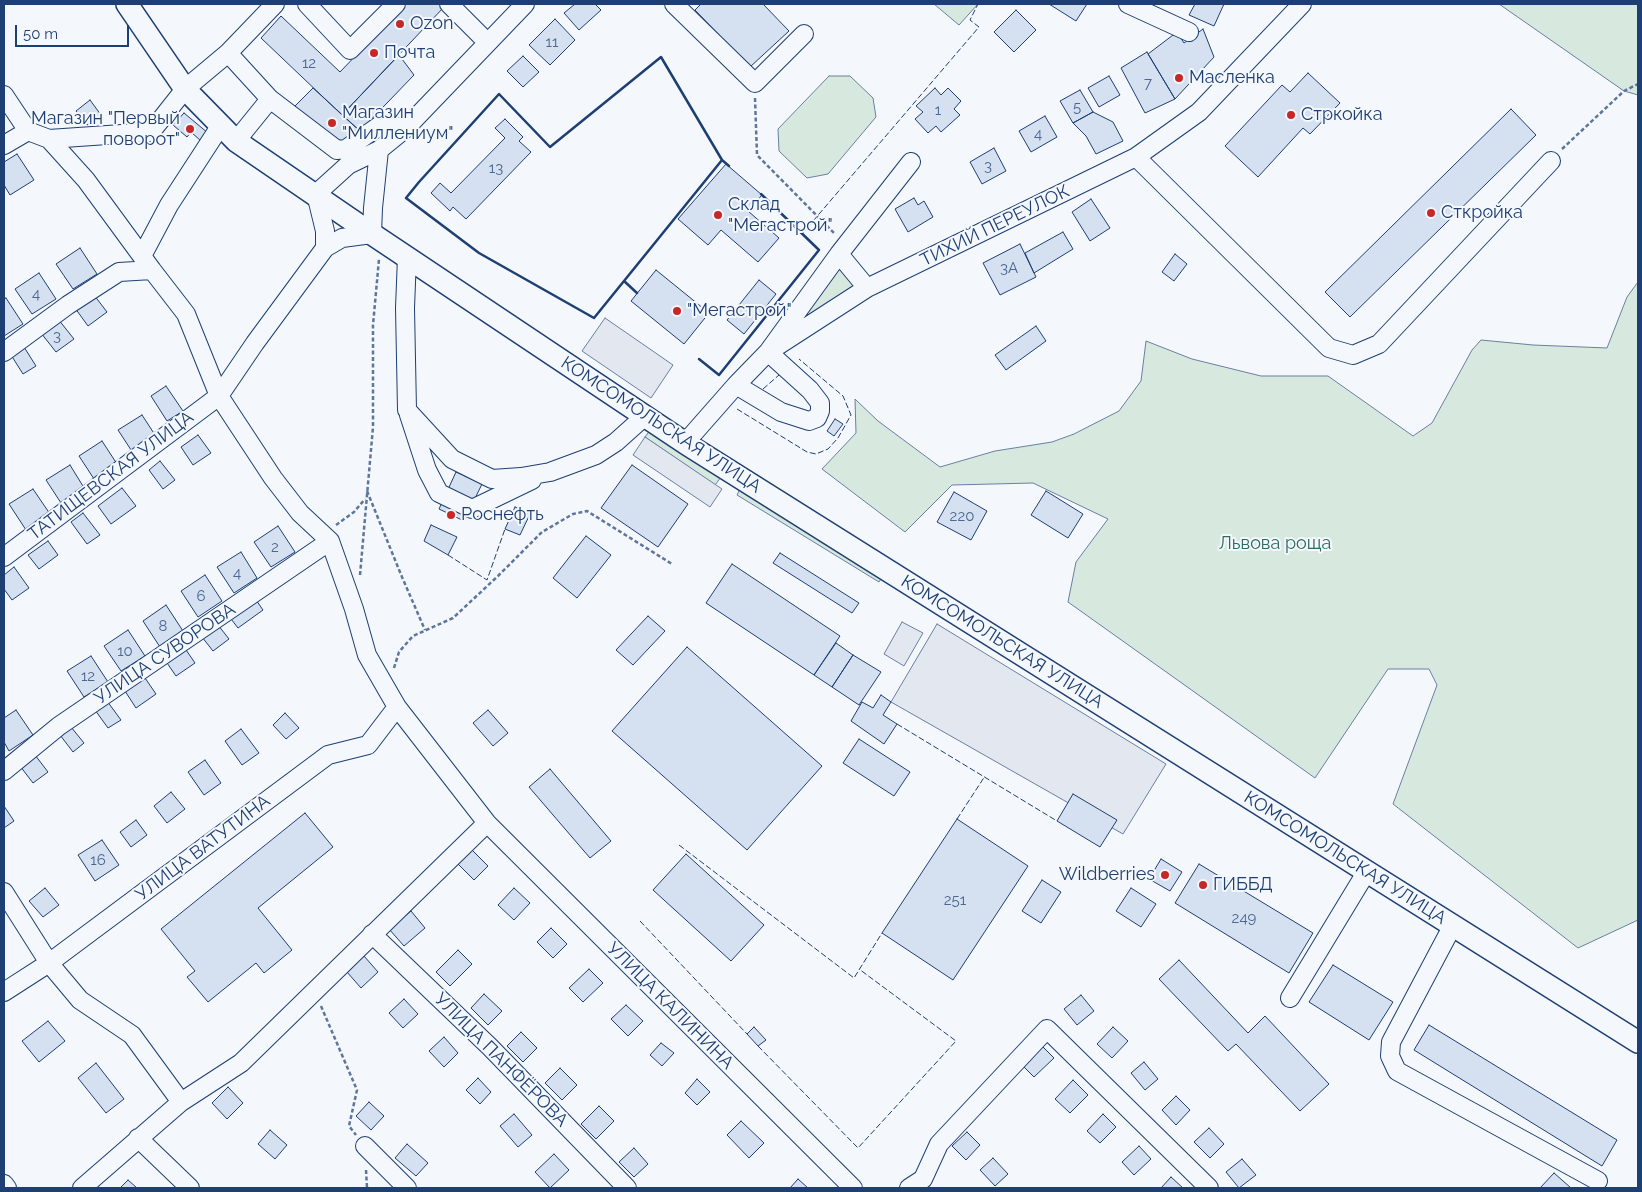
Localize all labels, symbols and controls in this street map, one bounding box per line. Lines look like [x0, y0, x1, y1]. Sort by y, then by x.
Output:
place label: Ozon [410, 13, 453, 35]
scale bar [18, 15, 131, 47]
marker: Ozon [394, 18, 406, 30]
text: 50 m [23, 25, 58, 43]
house number: 11 [546, 33, 558, 51]
place label: Почта [384, 42, 435, 64]
marker: Почта [368, 47, 380, 59]
house number: 12 [302, 54, 316, 72]
place label: Масленка [1189, 67, 1275, 89]
marker: Масленка [1173, 72, 1185, 84]
house number: 7 [1144, 74, 1152, 92]
house number: 5 [1073, 98, 1081, 116]
house number: 1 [935, 101, 941, 119]
place label: Магазин "Миллениум" [342, 102, 454, 144]
place label: Стркойка [1301, 104, 1382, 126]
place label: Магазин "Первый поворот" [31, 108, 180, 150]
marker: Стркойка [1285, 109, 1297, 121]
marker: Магазин "Миллениум" [326, 117, 338, 129]
marker: Магазин "Первый поворот" [184, 123, 196, 135]
house number: 4 [1034, 125, 1042, 143]
house number: 3 [984, 157, 992, 175]
house number: 13 [489, 159, 503, 177]
street label: ТИХИЙ ПЕРЕУЛОК [917, 181, 1073, 271]
place label: Склад "Мегастрой" [728, 194, 833, 236]
place label: Сткройка [1441, 202, 1523, 224]
marker: Сткройка [1425, 207, 1437, 219]
marker: Склад "Мегастрой" [712, 209, 724, 221]
house number: 3А [1000, 259, 1018, 277]
house number: 4 [32, 285, 40, 303]
place label: "Мегастрой" [687, 300, 792, 322]
marker: "Мегастрой" [671, 305, 683, 317]
house number: 3 [53, 327, 61, 345]
street label: КОМСОМОЛЬСКАЯ УЛИЦА [557, 352, 765, 498]
street label: ТАТИЩЕВСКАЯ УЛИЦА [24, 407, 198, 545]
place label: Роснефть [461, 504, 544, 526]
house number: 220 [950, 507, 974, 525]
marker: Роснефть [445, 509, 457, 521]
park label: Львова роща [1219, 533, 1331, 555]
house number: 2 [271, 538, 279, 556]
house number: 4 [233, 564, 241, 582]
street label: КОМСОМОЛЬСКАЯ УЛИЦА [897, 571, 1107, 713]
house number: 6 [196, 587, 206, 605]
street label: УЛИЦА СУВОРОВА [90, 599, 240, 709]
house number: 8 [159, 617, 167, 635]
house number: 10 [117, 642, 133, 660]
house number: 12 [81, 667, 95, 685]
street label: КОМСОМОЛЬСКАЯ УЛИЦА [1240, 787, 1450, 929]
street label: УЛИЦА ВАТУТИНА [132, 790, 274, 906]
house number: 16 [90, 851, 106, 869]
place label: Wildberries [1059, 864, 1155, 886]
marker: Wildberries [1159, 869, 1171, 881]
place label: ГИББД [1213, 874, 1273, 896]
marker: ГИББД [1197, 879, 1209, 891]
house number: 251 [944, 891, 966, 909]
house number: 249 [1232, 909, 1256, 927]
street label: УЛИЦА КАЛИНИНА [602, 938, 738, 1074]
street label: УЛИЦА ПАНФЁРОВА [430, 989, 572, 1131]

